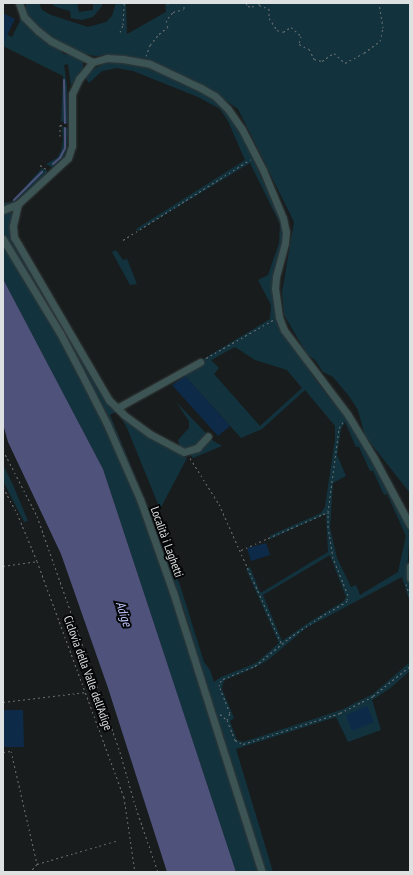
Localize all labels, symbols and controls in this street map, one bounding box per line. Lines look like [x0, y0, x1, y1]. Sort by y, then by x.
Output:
street label: Località i Laghetti [148, 505, 186, 579]
water label: Adige [112, 599, 134, 629]
street label: Ciclovia della Valle dell'Adige [61, 614, 115, 732]

